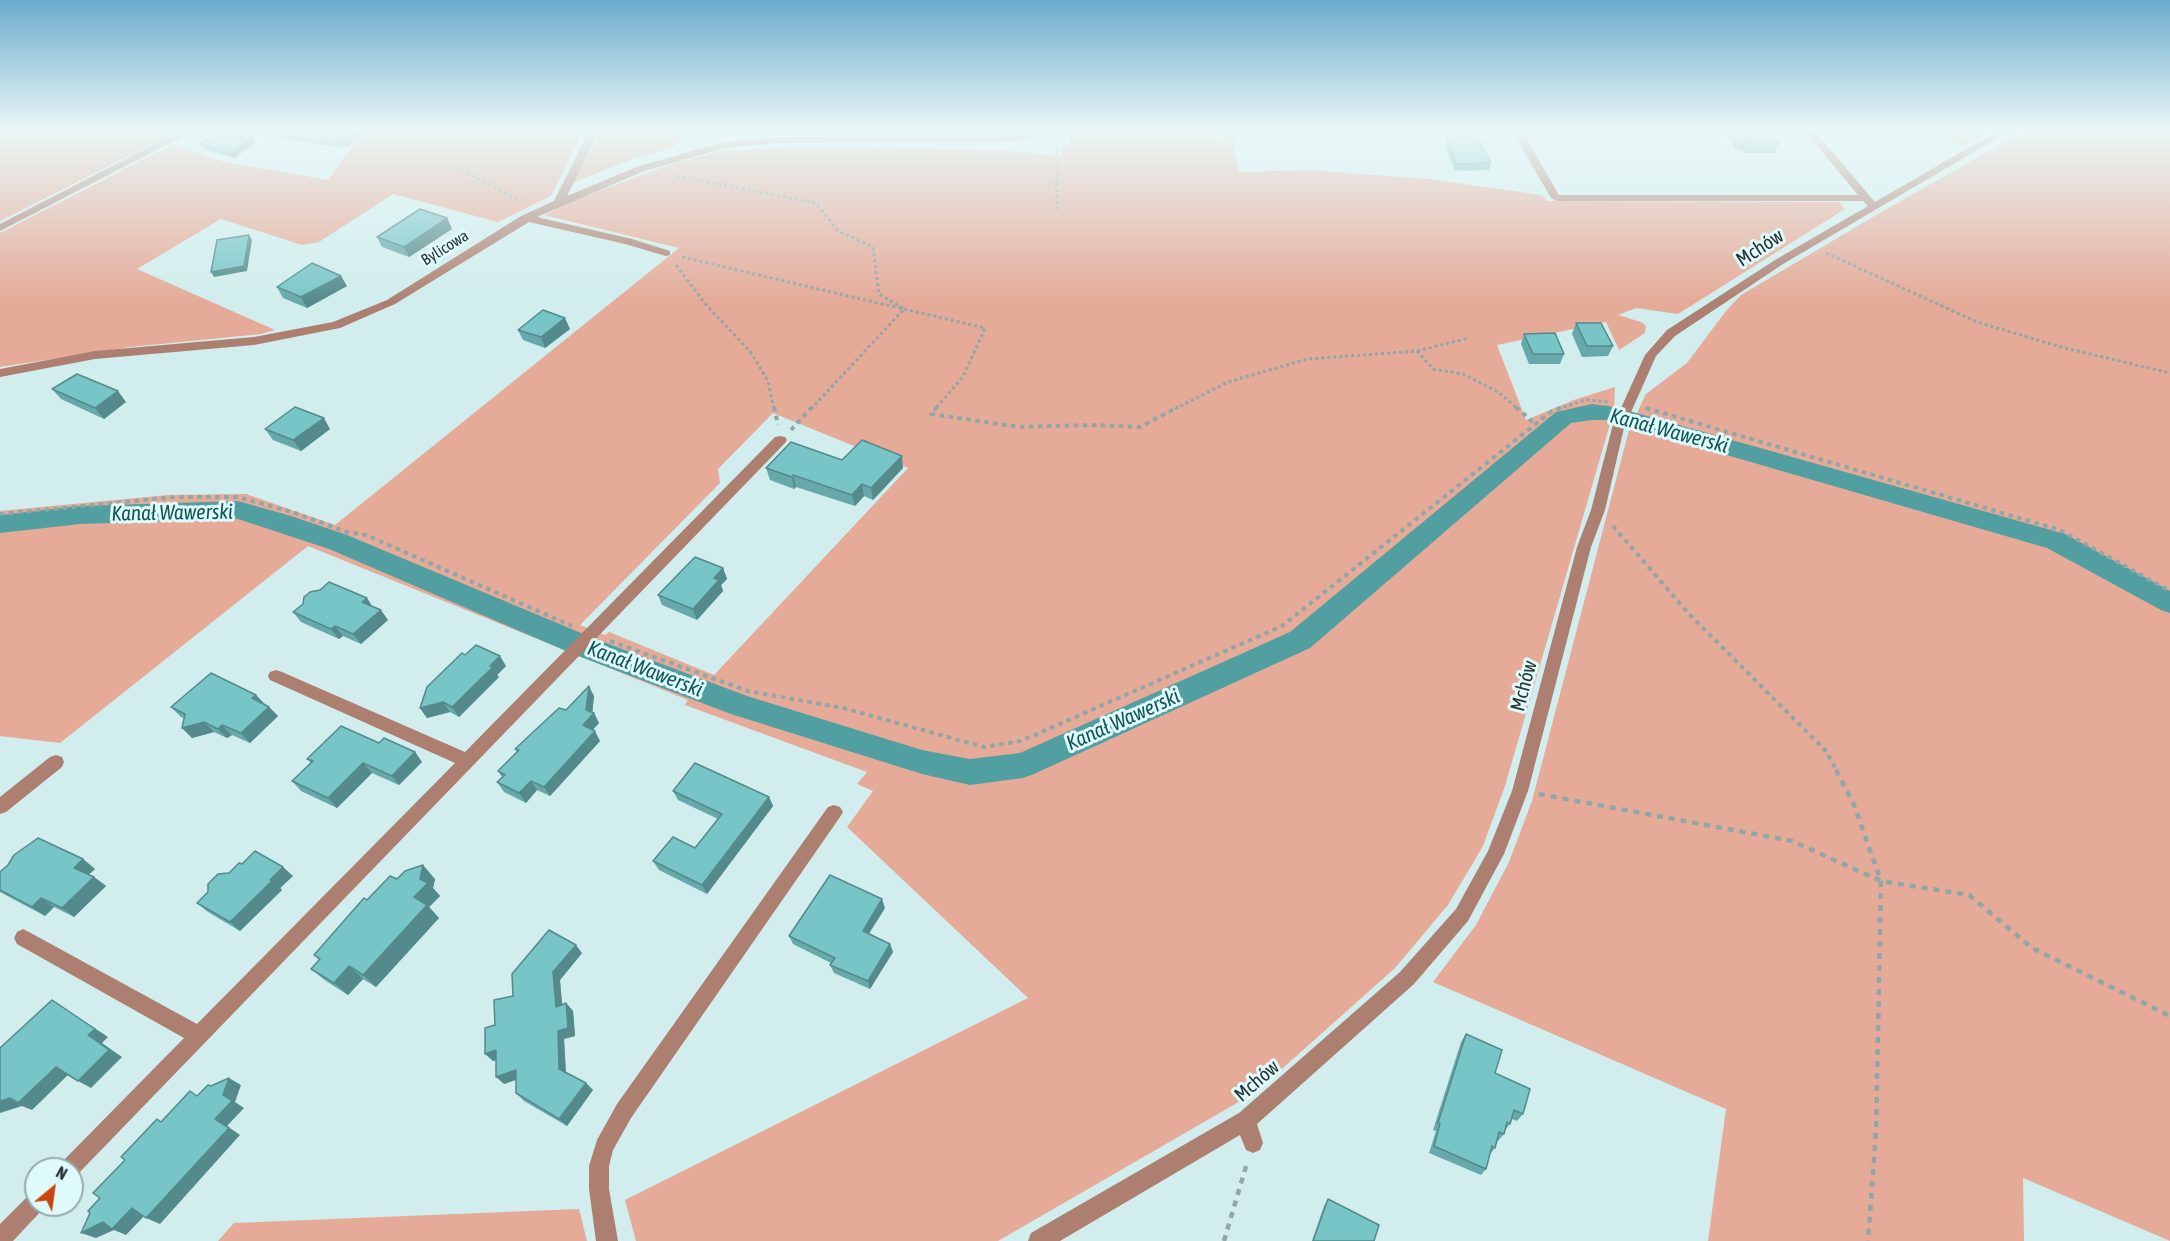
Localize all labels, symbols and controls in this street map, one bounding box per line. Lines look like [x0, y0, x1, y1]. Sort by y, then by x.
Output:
street label: Mchów [1732, 224, 1788, 272]
street label: Bylicowa [418, 226, 472, 270]
water label: Kanał Wawerski [1607, 403, 1731, 459]
water label: Kanał Wawerski [111, 499, 233, 527]
water label: Kanał Wawerski [584, 636, 706, 702]
street label: Mchów [1506, 658, 1542, 714]
water label: Kanał Wawerski [1062, 684, 1184, 756]
street label: Mchów [1230, 1055, 1284, 1107]
north arrow [24, 1157, 84, 1217]
text: N [53, 1163, 70, 1183]

